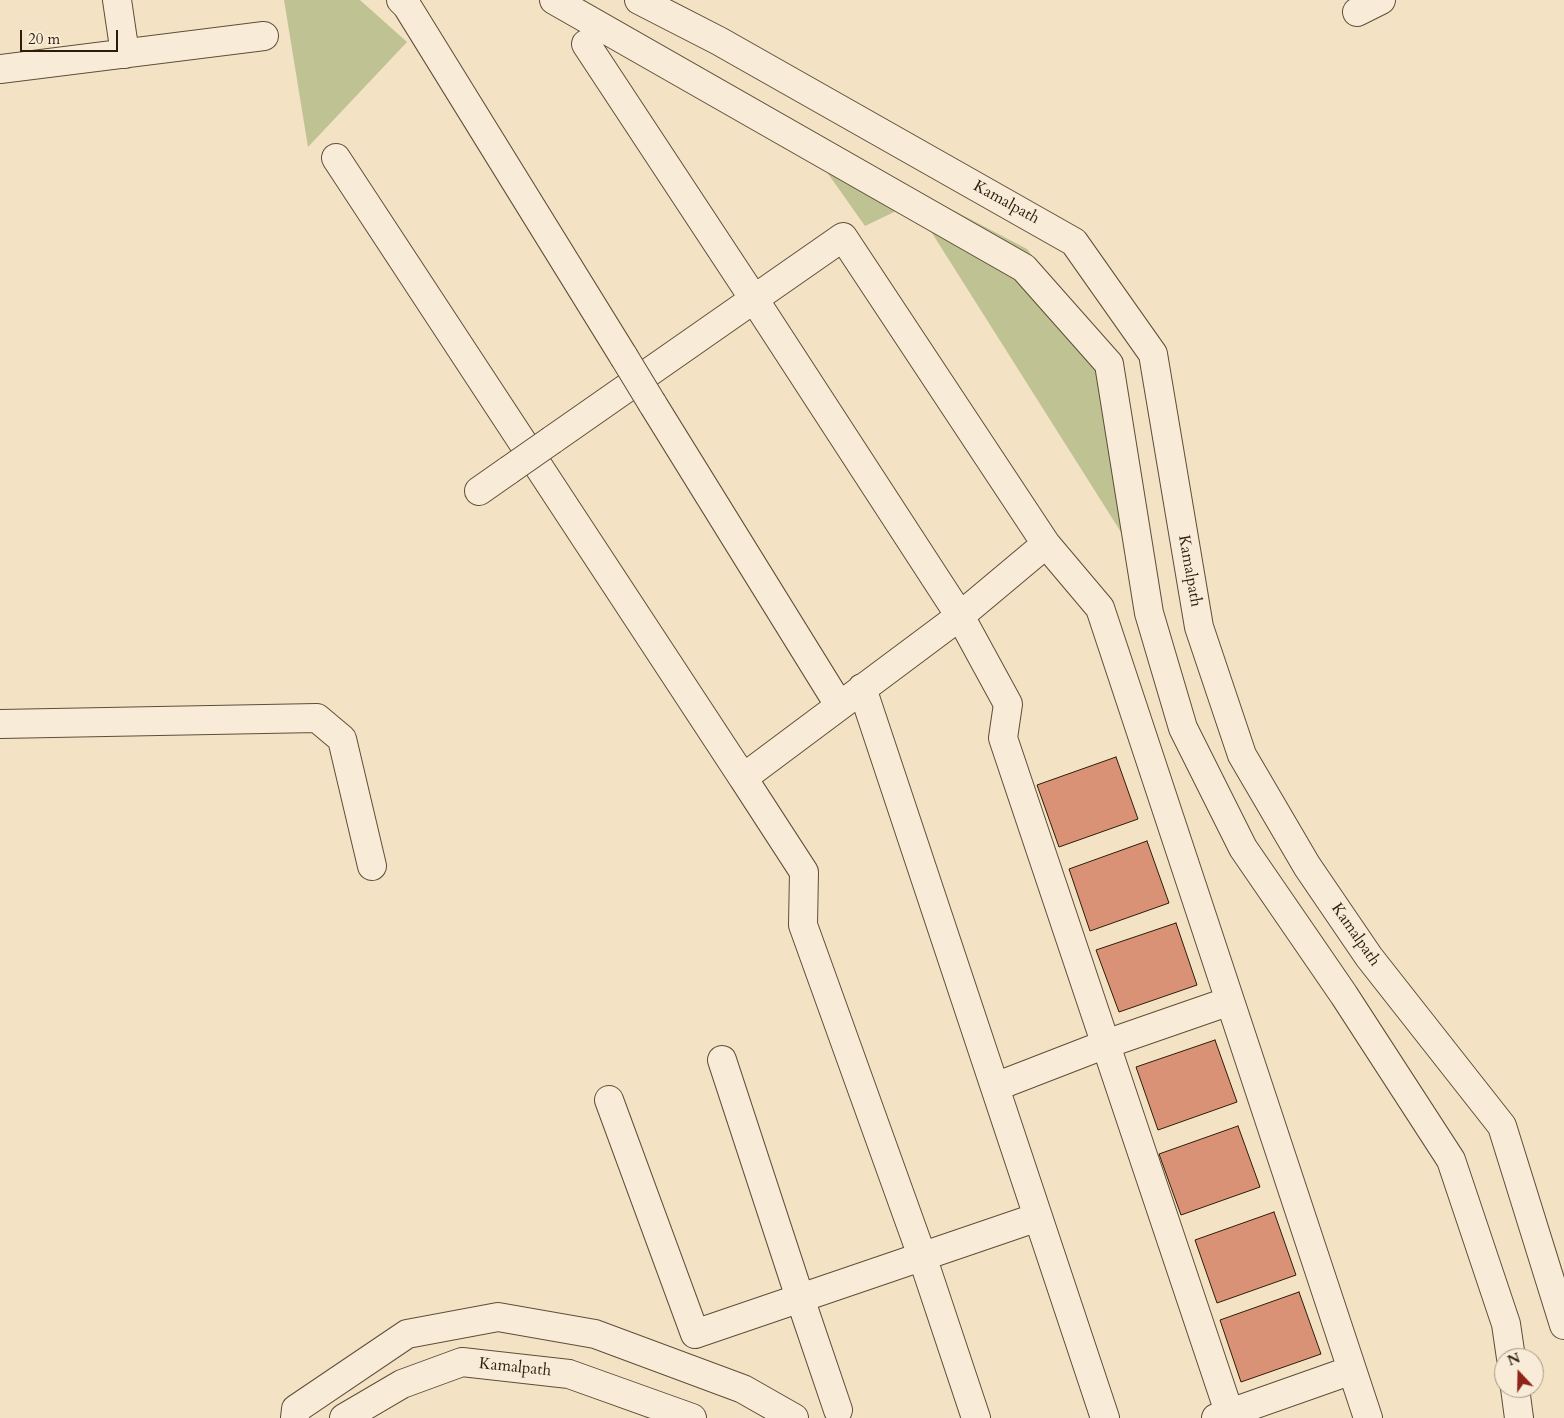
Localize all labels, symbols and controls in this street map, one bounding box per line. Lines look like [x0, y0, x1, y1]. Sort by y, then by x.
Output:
scale bar [22, 20, 120, 52]
text: 20 m [28, 29, 60, 49]
street label: Kamalpath [970, 177, 1042, 229]
street label: Kamalpath [1173, 534, 1205, 608]
street label: Kamalpath [1326, 900, 1384, 970]
north arrow [1494, 1348, 1544, 1398]
text: N [1505, 1348, 1523, 1371]
street label: Kamalpath [478, 1355, 552, 1381]

